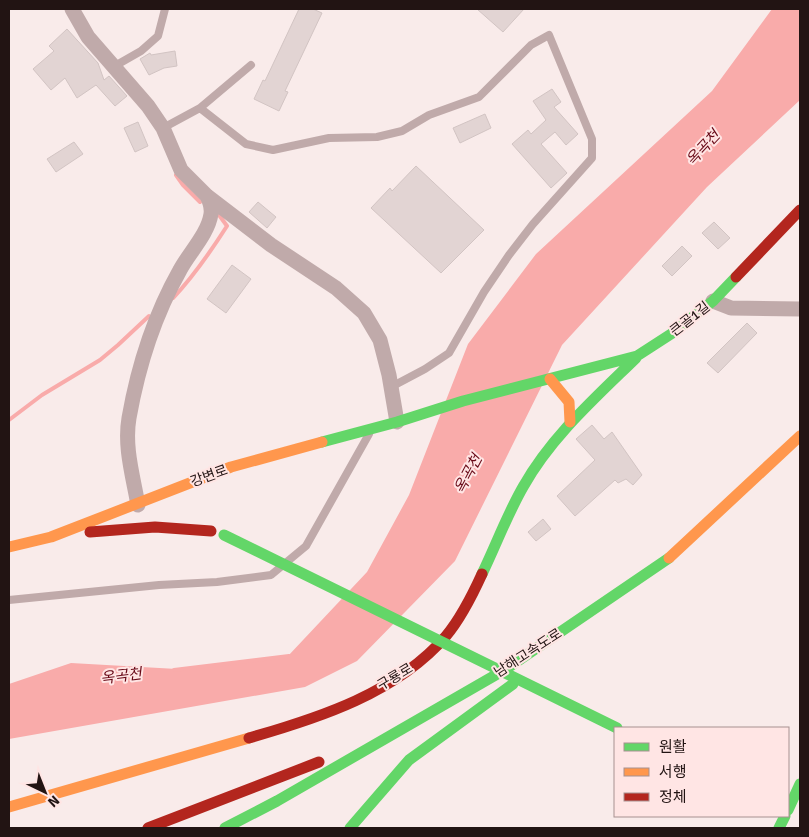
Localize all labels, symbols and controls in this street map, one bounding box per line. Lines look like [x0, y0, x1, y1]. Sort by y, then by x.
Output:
water label: 옥곡천 [682, 125, 725, 169]
street label: 큰골1길 [667, 298, 713, 340]
water label: 옥곡천 [450, 450, 487, 497]
street label: 강변로 [188, 461, 230, 491]
street label: 남해고속도로 [491, 625, 565, 681]
street label: 구룡로 [374, 660, 416, 694]
water label: 옥곡천 [99, 664, 145, 687]
legend [614, 727, 789, 817]
text: 원활 [659, 738, 687, 756]
text: 서행 [659, 763, 687, 781]
north arrow [20, 767, 70, 817]
text: 정체 [659, 788, 687, 806]
text: N [44, 792, 63, 811]

